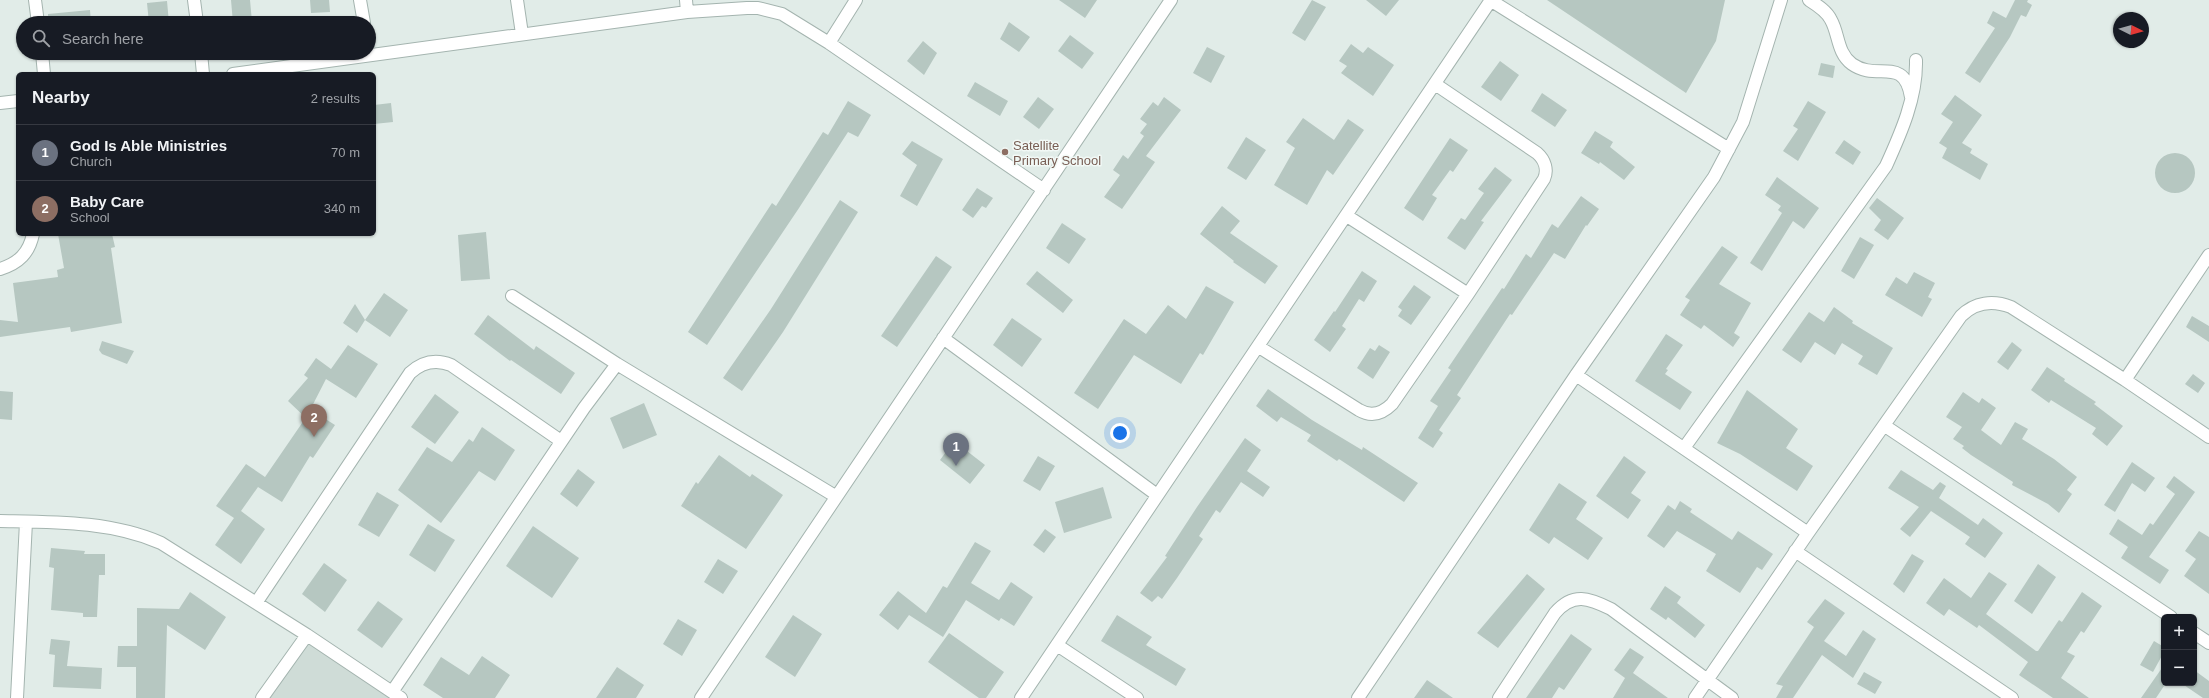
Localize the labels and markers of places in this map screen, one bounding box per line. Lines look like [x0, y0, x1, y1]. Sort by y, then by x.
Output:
place label: Satellite Primary School [1013, 138, 1101, 168]
marker: Satellite Primary School [1000, 147, 1010, 157]
pin: 2 [301, 404, 327, 437]
pin: 1 [943, 433, 969, 466]

